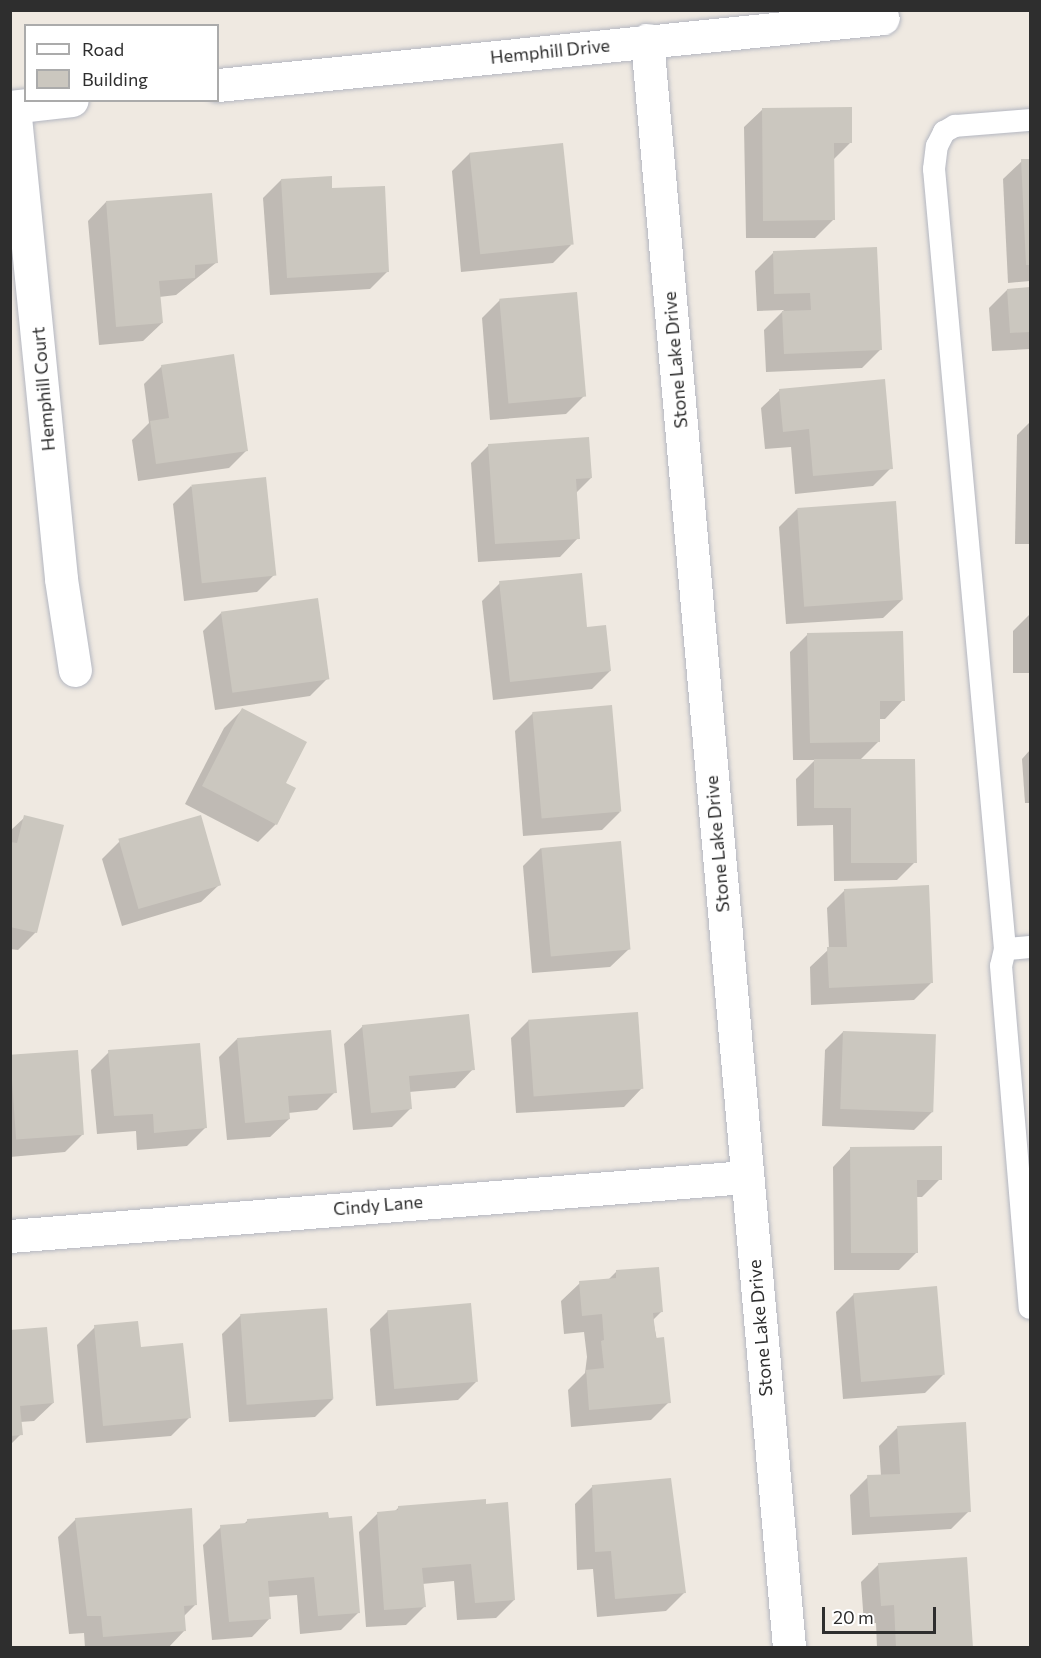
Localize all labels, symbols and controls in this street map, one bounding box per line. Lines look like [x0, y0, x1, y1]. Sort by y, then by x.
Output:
legend [24, 24, 219, 102]
street label: Hemphill Drive [489, 34, 611, 68]
text: Road [82, 38, 124, 60]
text: Building [82, 68, 148, 90]
street label: Stone Lake Drive [658, 291, 692, 429]
street label: Hemphill Court [27, 326, 59, 452]
street label: Stone Lake Drive [700, 775, 734, 913]
street label: Cindy Lane [332, 1190, 424, 1220]
street label: Stone Lake Drive [743, 1259, 777, 1397]
scale bar [825, 1595, 939, 1633]
text: 20 m [833, 1606, 874, 1628]

